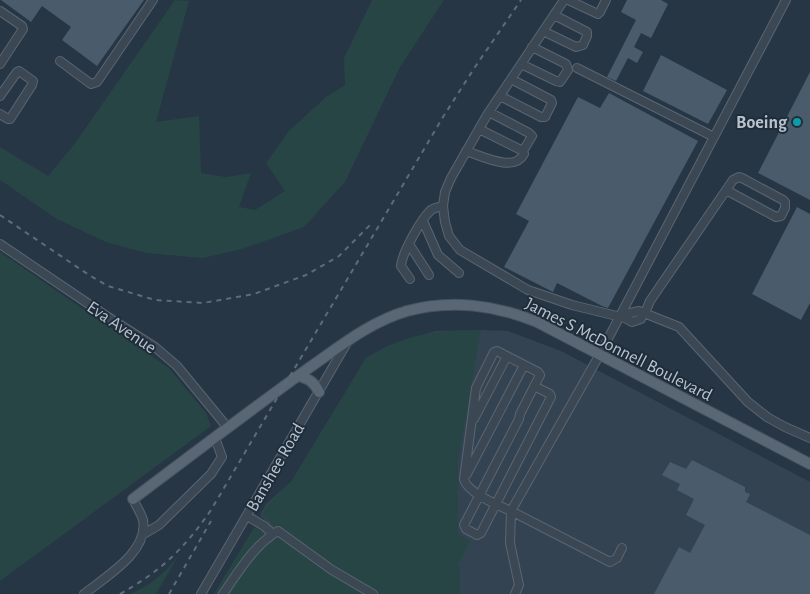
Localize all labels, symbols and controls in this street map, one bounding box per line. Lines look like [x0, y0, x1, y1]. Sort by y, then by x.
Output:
place label: Boeing [736, 114, 788, 132]
marker: Boeing [791, 116, 803, 128]
street label: James S McDonnell Boulevard [522, 295, 715, 405]
street label: Eva Avenue [84, 298, 159, 357]
street label: Banshee Road [243, 420, 308, 515]

